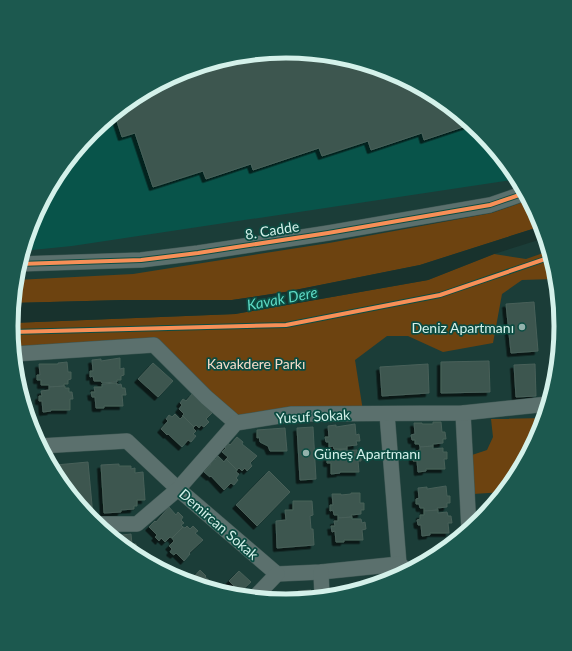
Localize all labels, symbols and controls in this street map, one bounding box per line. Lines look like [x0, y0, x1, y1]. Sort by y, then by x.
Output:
street label: 8. Cadde [244, 217, 300, 243]
water label: Kavak Dere [245, 282, 319, 314]
place label: Deniz Apartmanı [411, 319, 514, 336]
marker: Deniz Apartmanı [517, 322, 527, 332]
park label: Kavakdere Parkı [207, 355, 305, 372]
street label: Yusuf Sokak [276, 406, 351, 426]
place label: Güneş Apartmanı [314, 445, 420, 462]
marker: Güneş Apartmanı [301, 448, 311, 458]
street label: Demircan Sokak [176, 485, 263, 564]

